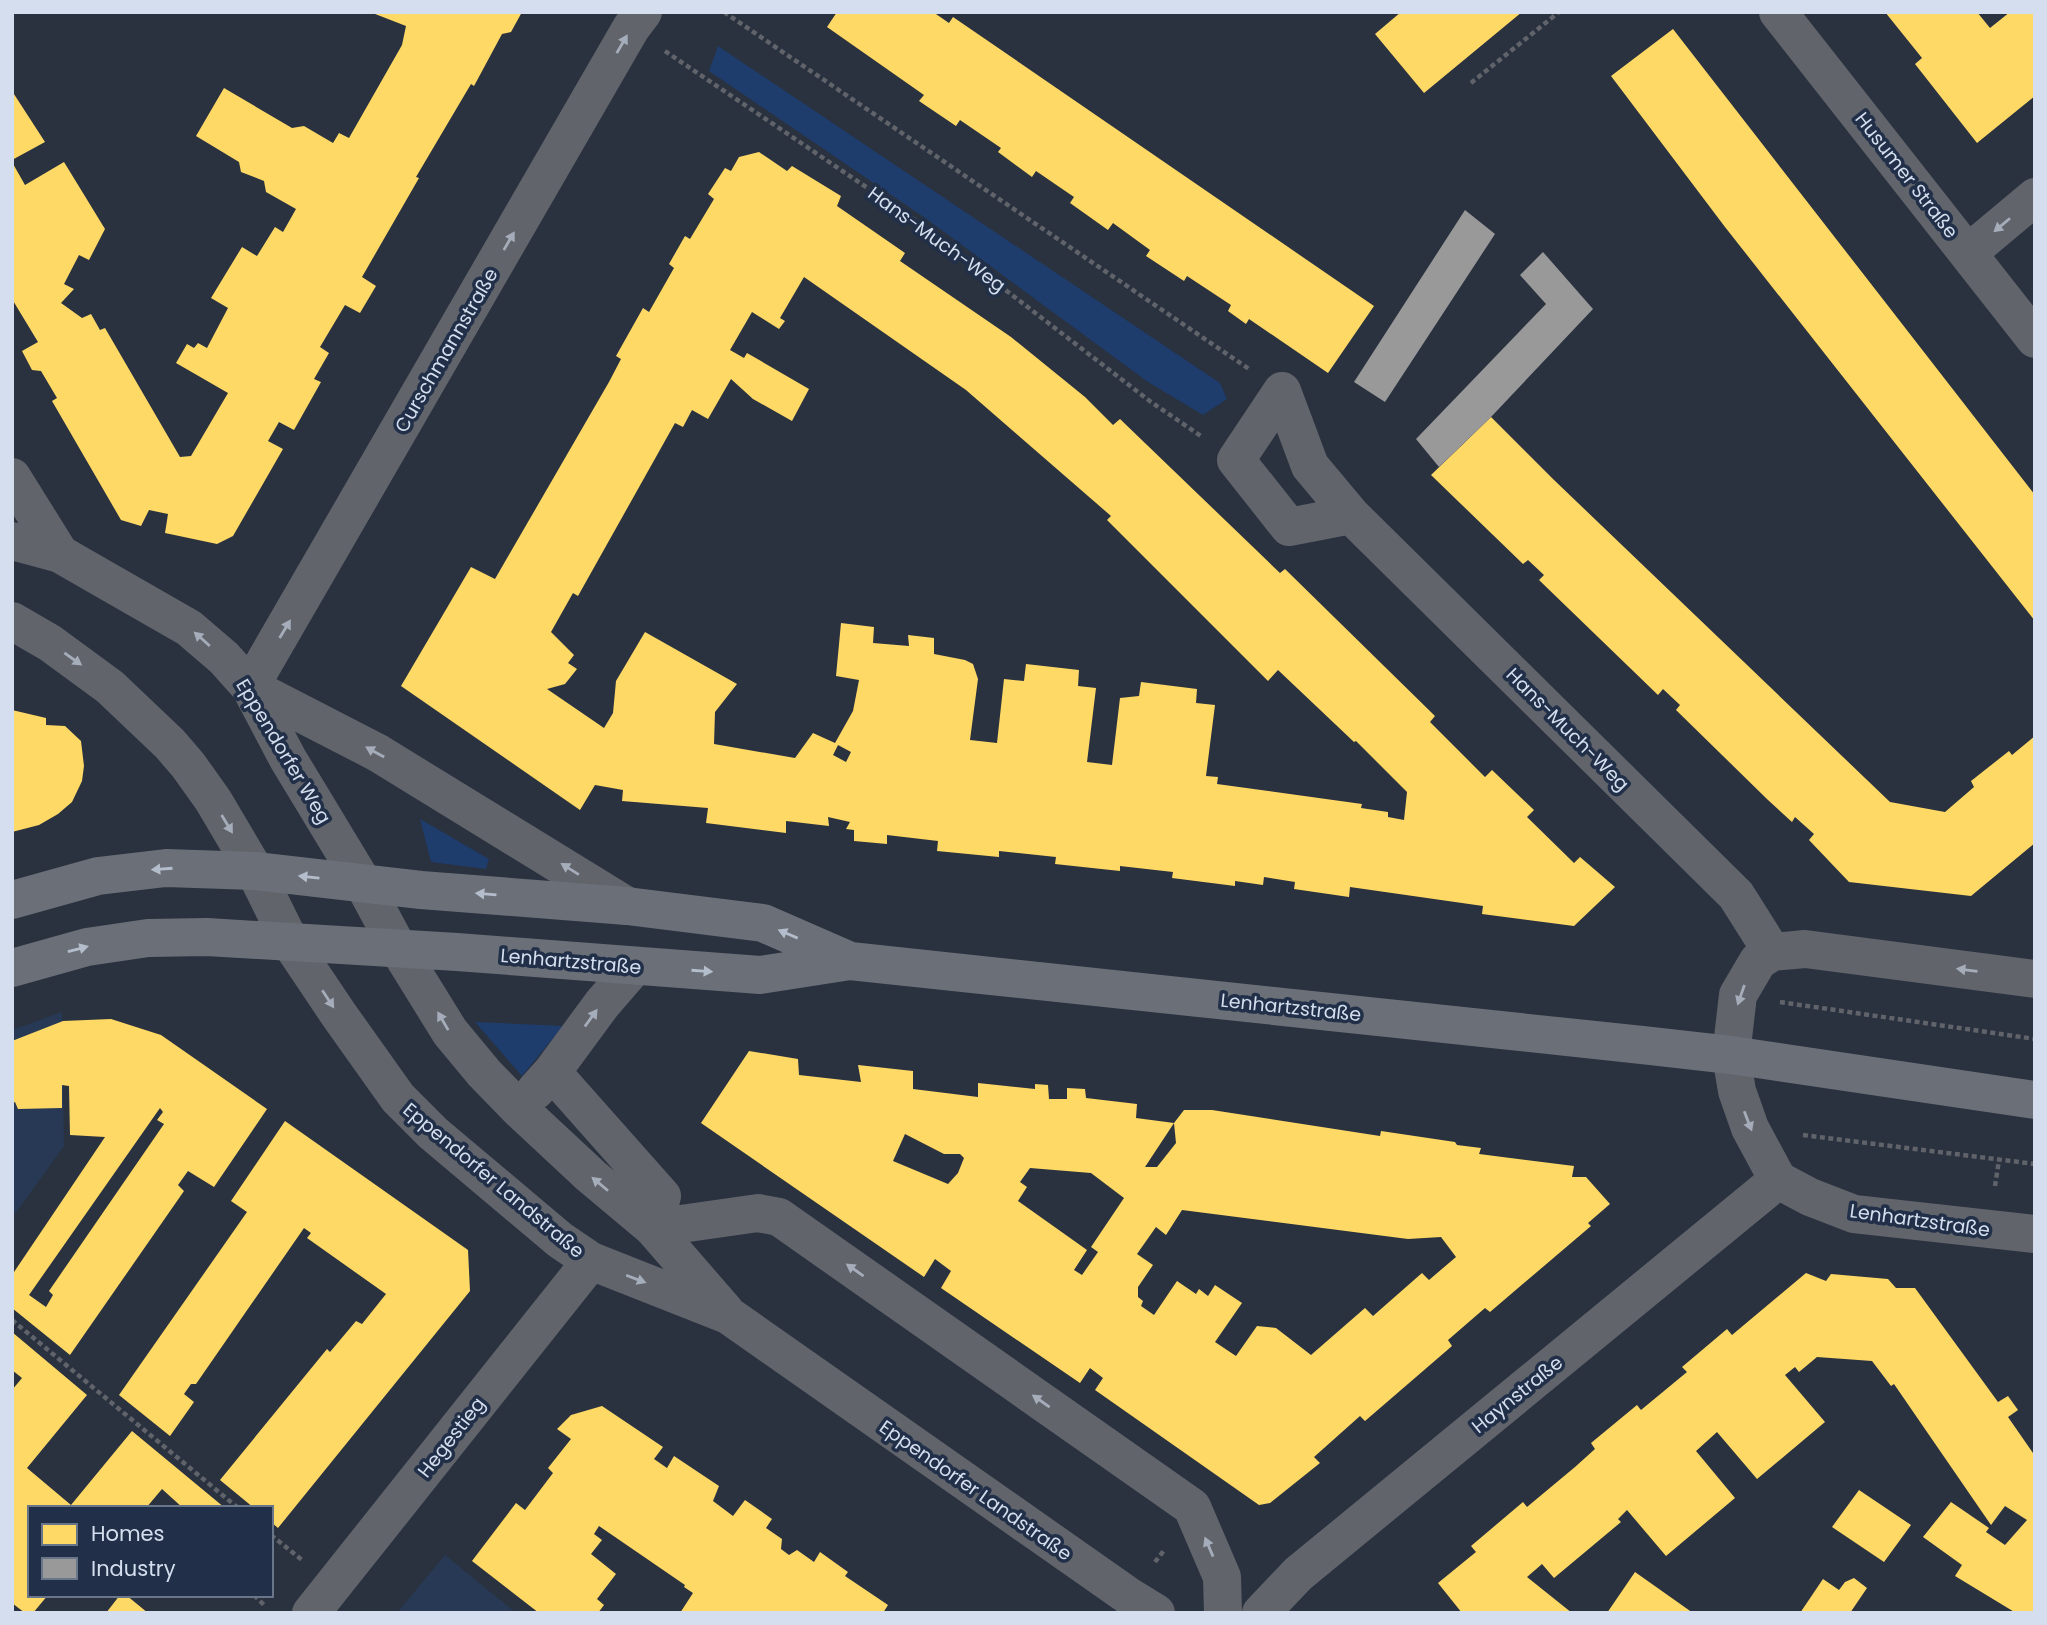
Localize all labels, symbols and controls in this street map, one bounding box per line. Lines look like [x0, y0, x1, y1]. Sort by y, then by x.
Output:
one-way arrow [616, 34, 628, 53]
street label: Husumer Straße [1849, 106, 1965, 244]
street label: Hans-Much-Weg [862, 180, 1011, 299]
one-way arrow [1993, 217, 2010, 232]
one-way arrow [503, 231, 515, 250]
street label: Curschmannstraße [388, 263, 505, 437]
one-way arrow [278, 619, 291, 638]
one-way arrow [193, 632, 210, 647]
one-way arrow [64, 652, 82, 666]
street label: Hans-Much-Weg [1500, 662, 1635, 797]
street label: Eppendorfer Weg [230, 674, 338, 829]
one-way arrow [365, 746, 385, 758]
one-way arrow [221, 815, 233, 834]
one-way arrow [560, 863, 579, 876]
one-way arrow [151, 864, 173, 875]
one-way arrow [298, 871, 320, 882]
one-way arrow [475, 888, 497, 899]
one-way arrow [777, 928, 798, 939]
street label: Lenhartzstraße [499, 942, 643, 981]
one-way arrow [68, 944, 89, 954]
one-way arrow [1956, 964, 1978, 975]
one-way arrow [692, 966, 714, 977]
one-way arrow [1735, 985, 1745, 1006]
street label: Lenhartzstraße [1219, 987, 1363, 1028]
one-way arrow [321, 989, 334, 1008]
one-way arrow [584, 1009, 598, 1027]
one-way arrow [437, 1011, 449, 1030]
street label: Eppendorfer Landstraße [397, 1096, 590, 1264]
one-way arrow [1743, 1110, 1754, 1131]
one-way arrow [592, 1177, 609, 1192]
street label: Lenhartzstraße [1848, 1197, 1992, 1244]
one-way arrow [846, 1263, 864, 1277]
one-way arrow [626, 1274, 647, 1285]
street label: Haynstraße [1466, 1349, 1569, 1440]
street label: Hegestieg [411, 1391, 491, 1483]
one-way arrow [1032, 1394, 1050, 1408]
street label: Eppendorfer Landstraße [874, 1414, 1077, 1567]
legend [28, 1506, 273, 1597]
text: Homes [91, 1519, 165, 1548]
one-way arrow [1203, 1537, 1215, 1557]
text: Industry [91, 1554, 176, 1583]

